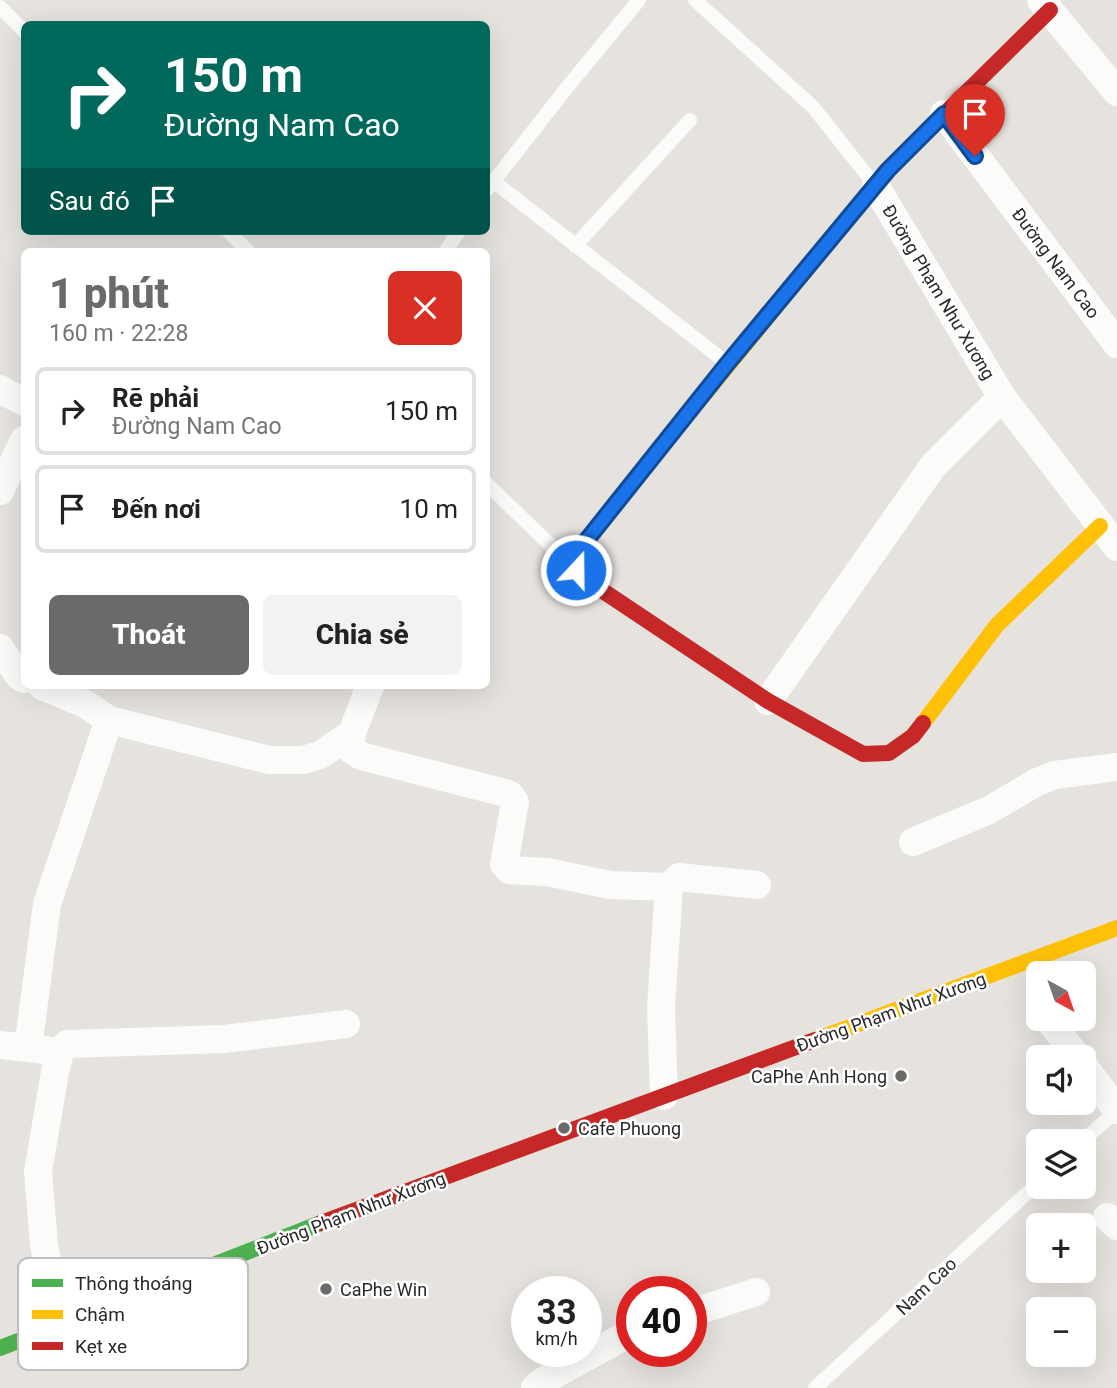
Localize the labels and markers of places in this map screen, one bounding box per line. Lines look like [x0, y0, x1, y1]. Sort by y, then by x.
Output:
pin [945, 84, 1005, 156]
place label: CaPhe Anh Hong [751, 1066, 887, 1087]
marker: CaPhe Anh Hong [893, 1068, 909, 1084]
place label: Cafe Phuong [578, 1118, 681, 1139]
marker: Cafe Phuong [556, 1120, 572, 1136]
place label: CaPhe Win [340, 1279, 427, 1300]
marker: CaPhe Win [318, 1281, 334, 1297]

